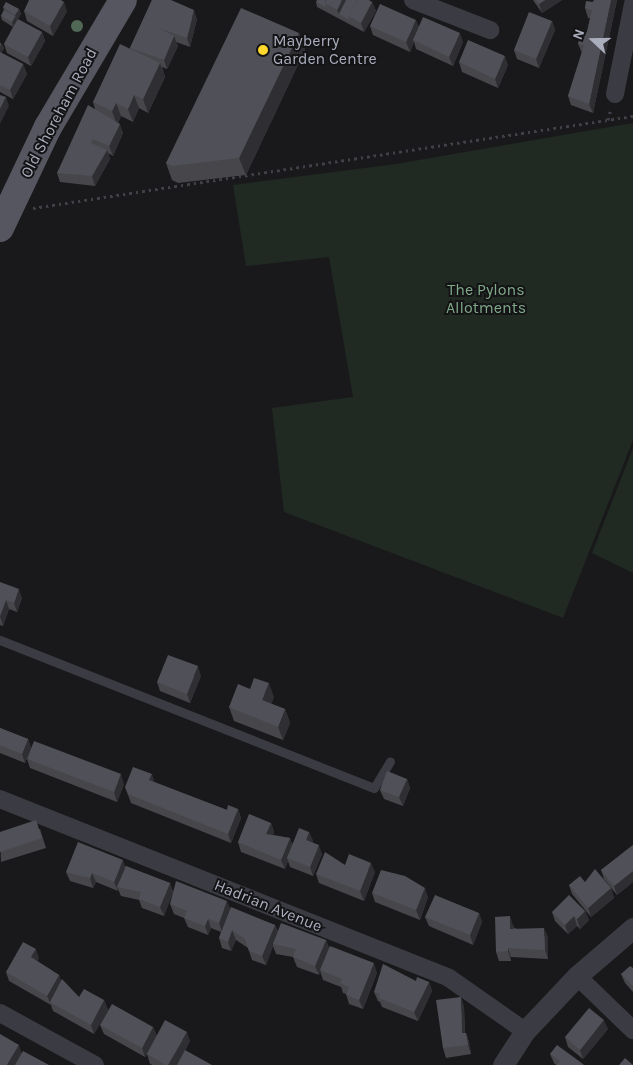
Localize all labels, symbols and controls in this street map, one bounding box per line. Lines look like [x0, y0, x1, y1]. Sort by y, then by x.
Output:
north arrow [568, 15, 618, 65]
text: N [569, 27, 588, 42]
place label: Mayberry Garden Centre [273, 31, 377, 69]
marker: Mayberry Garden Centre [257, 44, 269, 56]
street label: Old Shoreham Road [17, 45, 101, 181]
park label: The Pylons Allotments [446, 280, 526, 318]
street label: Hadrian Avenue [211, 876, 325, 936]

